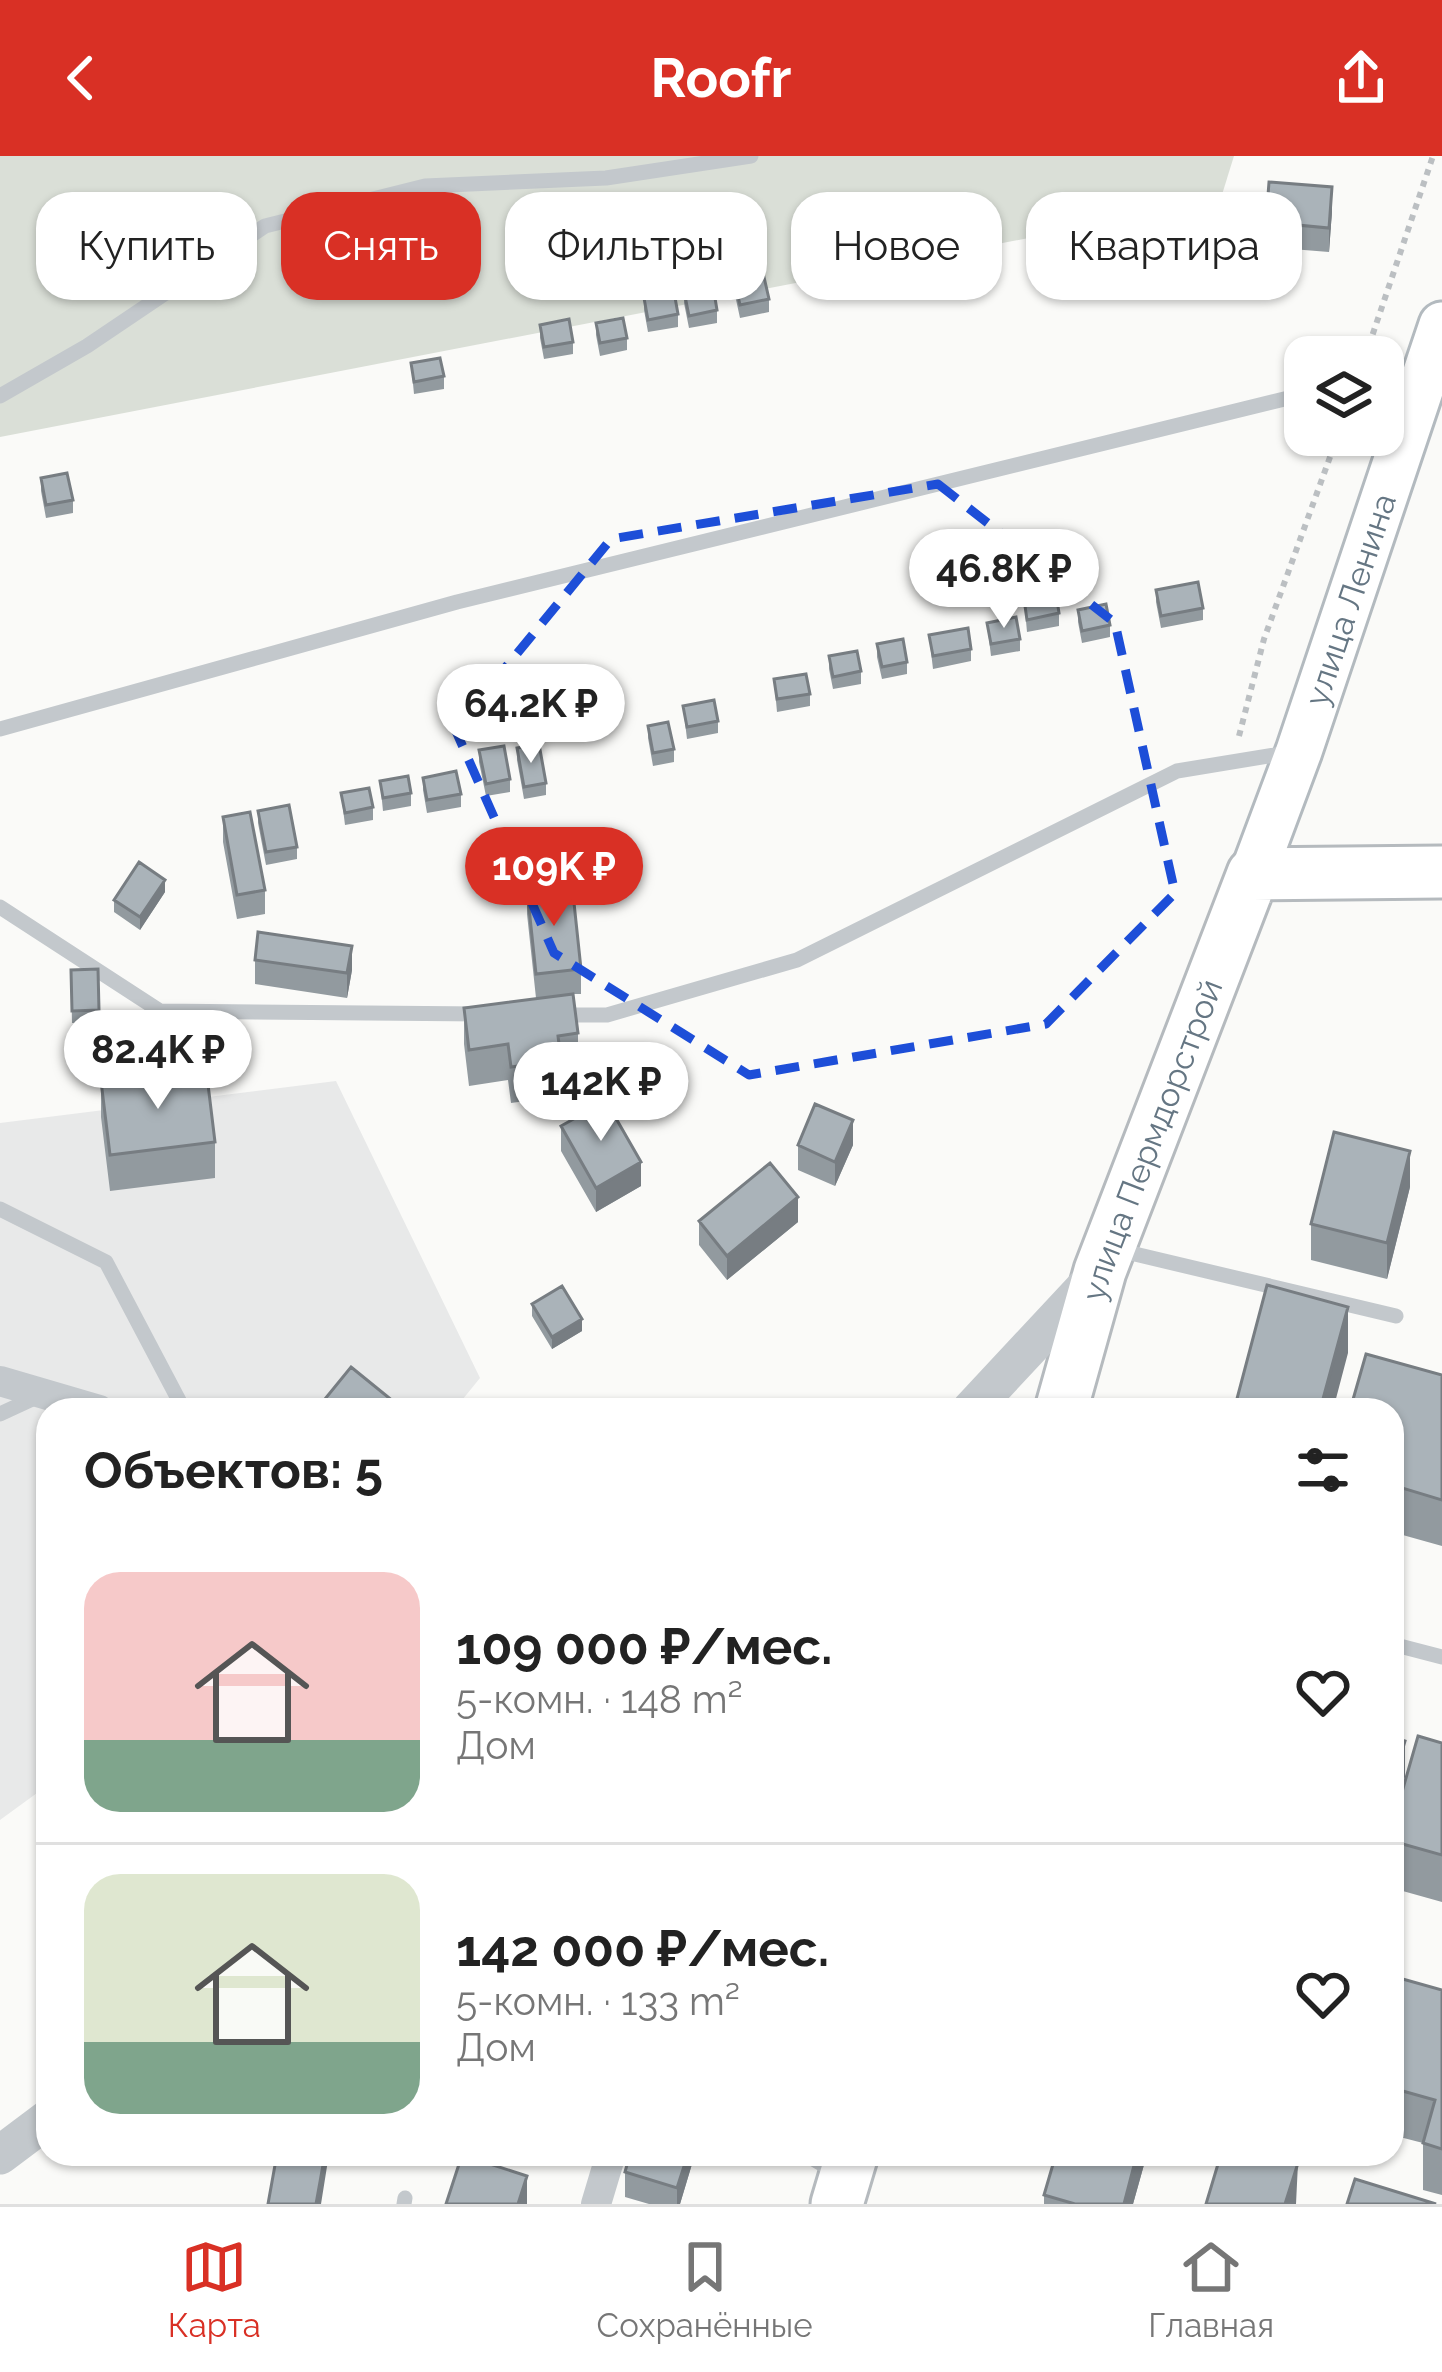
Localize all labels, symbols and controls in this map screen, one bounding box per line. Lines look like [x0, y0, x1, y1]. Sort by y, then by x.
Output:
icon: back [48, 45, 114, 111]
icon: share [1328, 45, 1394, 111]
text: Roofr [650, 46, 792, 110]
chip: Купить [36, 192, 257, 300]
chip: Снять [281, 192, 481, 300]
chip: Фильтры [505, 192, 767, 300]
chip: Новое [791, 192, 1002, 300]
chip: Квартира [1026, 192, 1302, 300]
map controls [1284, 336, 1404, 456]
button: layers [1284, 336, 1404, 456]
street label: улица Ленина [1297, 489, 1404, 711]
pin: 46.8K ₽ [893, 529, 1115, 631]
text: 46.8K ₽ [936, 545, 1072, 591]
pin: 64.2K ₽ [420, 664, 642, 766]
text: 64.2K ₽ [464, 680, 598, 726]
pin: 109K ₽ [456, 827, 652, 929]
text: 109K ₽ [492, 843, 616, 889]
street label: улица Пермдорстрой [1074, 974, 1231, 1305]
pin: 82.4K ₽ [47, 1010, 269, 1112]
text: 82.4K ₽ [91, 1026, 225, 1072]
pin: 142K ₽ [503, 1042, 699, 1144]
text: 142K ₽ [540, 1058, 662, 1104]
icon: filters [1290, 1437, 1356, 1503]
text: Объектов: 5 [84, 1440, 383, 1500]
text: 109 000 ₽/мес. [456, 1616, 833, 1676]
icon: home [180, 1620, 324, 1764]
icon: heart [1290, 1659, 1356, 1725]
text: 5-комн. · 148 m² [456, 1676, 743, 1722]
text: Дом [456, 1722, 536, 1768]
text: 142 000 ₽/мес. [456, 1918, 829, 1978]
icon: home [180, 1922, 324, 2066]
icon: heart [1290, 1961, 1356, 2027]
text: 5-комн. · 133 m² [456, 1978, 740, 2024]
text: Дом [456, 2024, 536, 2070]
tab: Карта [168, 2234, 261, 2345]
tab: Сохранённые [597, 2234, 813, 2345]
tab: Главная [1148, 2234, 1274, 2345]

